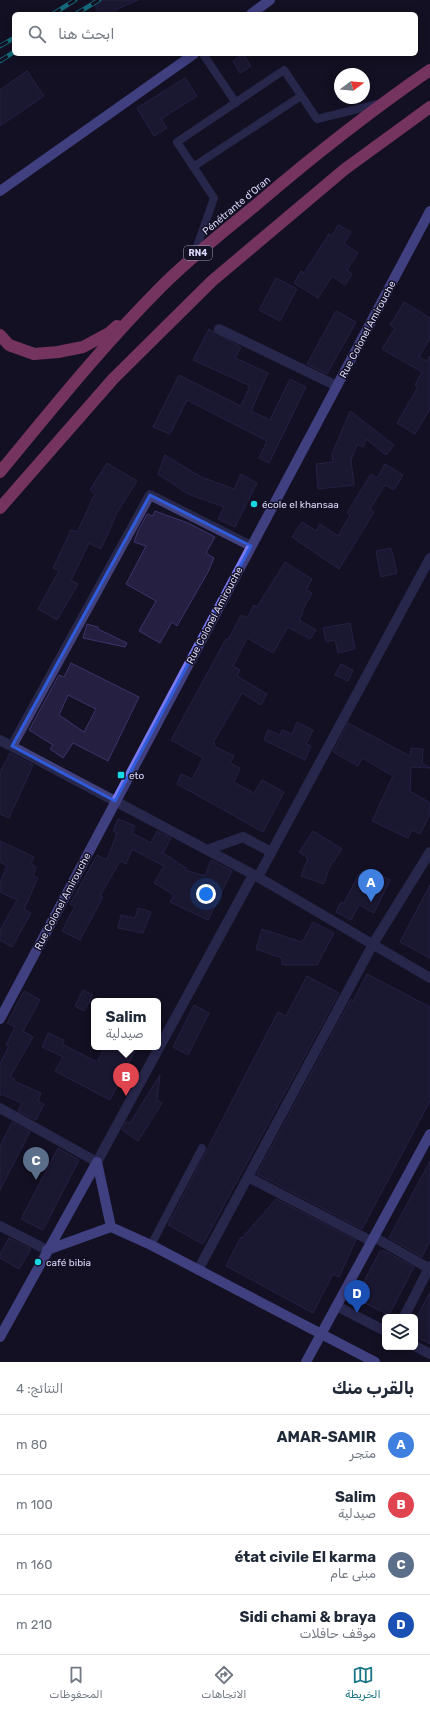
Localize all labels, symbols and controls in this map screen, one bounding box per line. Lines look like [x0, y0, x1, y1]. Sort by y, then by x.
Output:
search box [12, 12, 418, 56]
icon: search [26, 23, 48, 45]
text: ابحث هنا [58, 25, 115, 43]
north arrow [334, 68, 370, 104]
street label: Pénétrante d'Oran [200, 174, 273, 238]
road number: RN4 [184, 246, 212, 260]
street label: Rue Colonel Amirouche [337, 279, 399, 380]
marker: école el khansaa [249, 499, 259, 509]
place label: école el khansaa [262, 499, 339, 511]
street label: Rue Colonel Amirouche [184, 565, 246, 666]
marker: eto [116, 770, 126, 780]
place label: eto [129, 770, 144, 782]
street label: Rue Colonel Amirouche [32, 851, 94, 952]
pin: A [358, 869, 384, 902]
your location [196, 884, 216, 904]
popup [91, 998, 161, 1050]
text: Salim [105, 1008, 147, 1026]
text: صيدلية [105, 1026, 143, 1041]
pin: B [113, 1063, 139, 1096]
pin: C [23, 1147, 49, 1180]
marker: café bibia [33, 1257, 43, 1267]
place label: café bibia [46, 1257, 91, 1269]
pin: D [344, 1280, 370, 1313]
map controls [382, 1314, 418, 1350]
button: layers [382, 1314, 418, 1350]
text: بالقرب منك [332, 1378, 414, 1398]
text: النتائج: 4 [16, 1381, 63, 1396]
text: AMAR-SAMIR [277, 1428, 376, 1446]
text: 80 m [16, 1437, 47, 1452]
text: A [396, 1437, 406, 1452]
text: متجر [350, 1446, 376, 1461]
text: Salim [335, 1488, 376, 1506]
text: 100 m [16, 1497, 53, 1512]
text: B [396, 1497, 406, 1512]
text: صيدلية [338, 1506, 376, 1521]
text: état civile El karma [234, 1548, 376, 1566]
text: 160 m [16, 1557, 52, 1572]
text: C [396, 1557, 406, 1572]
text: مبنى عام [330, 1566, 376, 1581]
text: Sidi chami & braya [240, 1608, 376, 1626]
text: 210 m [16, 1617, 52, 1632]
text: D [396, 1617, 406, 1632]
text: موقف حافلات [299, 1626, 376, 1641]
tab: المحفوظات [49, 1664, 103, 1701]
tab: الاتجاهات [201, 1664, 246, 1701]
tab: الخريطة [345, 1664, 381, 1701]

